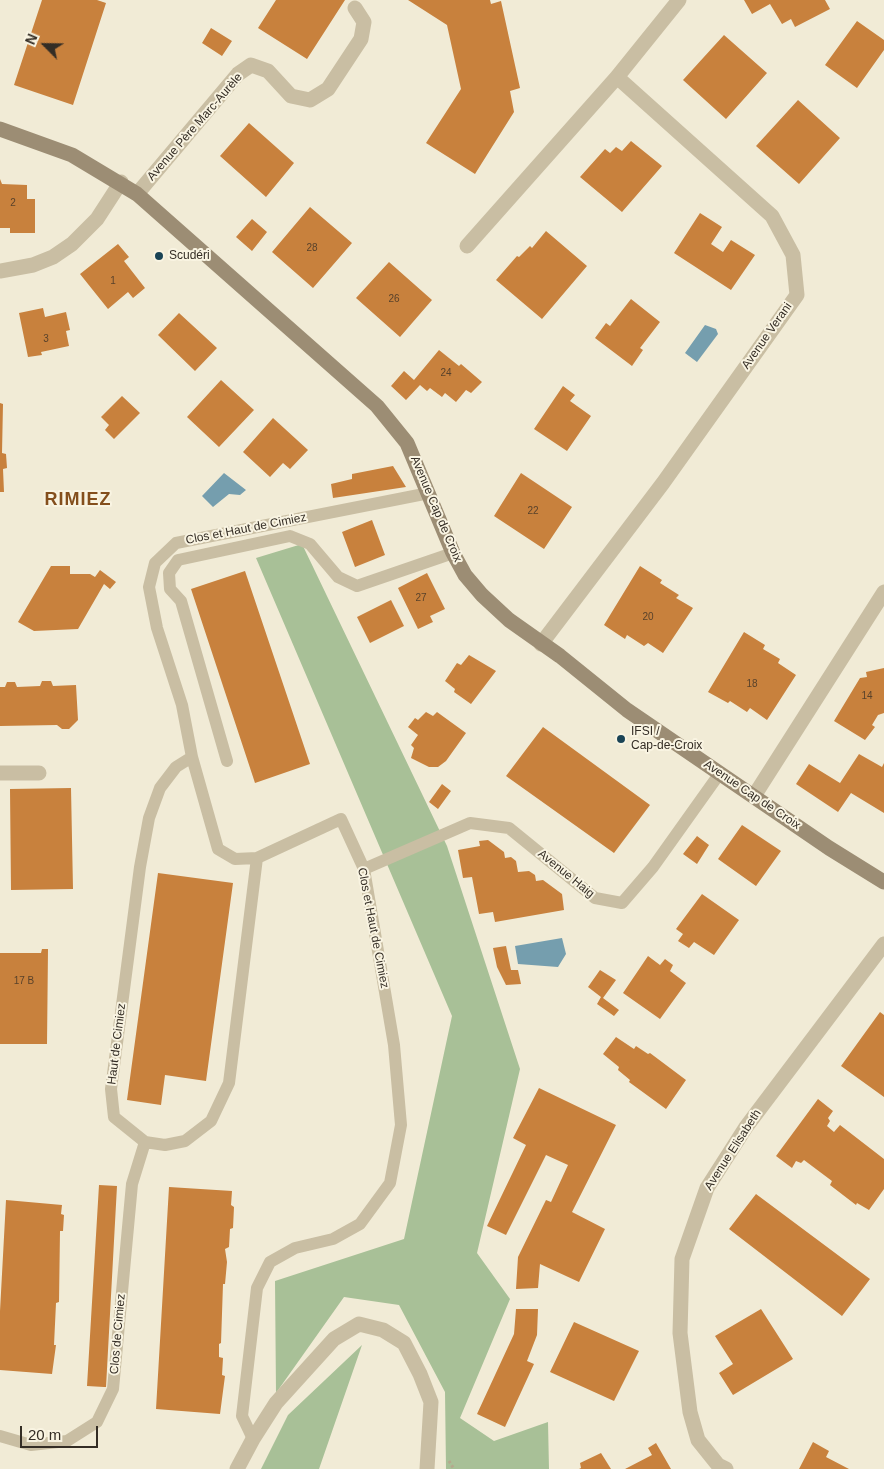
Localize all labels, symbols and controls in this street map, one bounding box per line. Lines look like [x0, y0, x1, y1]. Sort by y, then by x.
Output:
north arrow [20, 20, 70, 70]
text: N [22, 31, 41, 47]
street label: Avenue Père Marc-Aurèle [144, 70, 246, 184]
house number: 2 [10, 197, 16, 209]
house number: 28 [306, 242, 318, 254]
place label: Scudéri [169, 249, 210, 263]
marker: Scudéri [153, 250, 165, 262]
house number: 1 [110, 275, 116, 287]
house number: 26 [388, 293, 400, 305]
street label: Avenue Verani [739, 300, 795, 372]
house number: 3 [43, 333, 49, 345]
house number: 24 [440, 367, 452, 379]
street label: Avenue Cap de Croix [407, 454, 465, 564]
district label: RIMIEZ [44, 489, 112, 511]
house number: 22 [527, 505, 539, 517]
street label: Clos et Haut de Cimiez [184, 510, 308, 548]
house number: 27 [415, 592, 427, 604]
house number: 20 [642, 611, 654, 623]
house number: 18 [746, 678, 758, 690]
house number: 14 [861, 690, 873, 702]
place label: IFSI / Cap-de-Croix [631, 725, 702, 753]
marker: IFSI / Cap-de-Croix [615, 733, 627, 745]
street label: Avenue Cap de Croix [701, 757, 803, 833]
street label: Avenue Haig [535, 847, 597, 901]
street label: Clos et Haut de Cimiez [354, 866, 392, 990]
house number: 17 B [14, 975, 34, 987]
street label: Haut de Cimiez [105, 1002, 129, 1086]
street label: Avenue Elisabeth [702, 1107, 764, 1193]
street label: Clos de Cimiez [107, 1293, 129, 1375]
scale bar [22, 1416, 100, 1448]
text: 20 m [28, 1426, 61, 1443]

